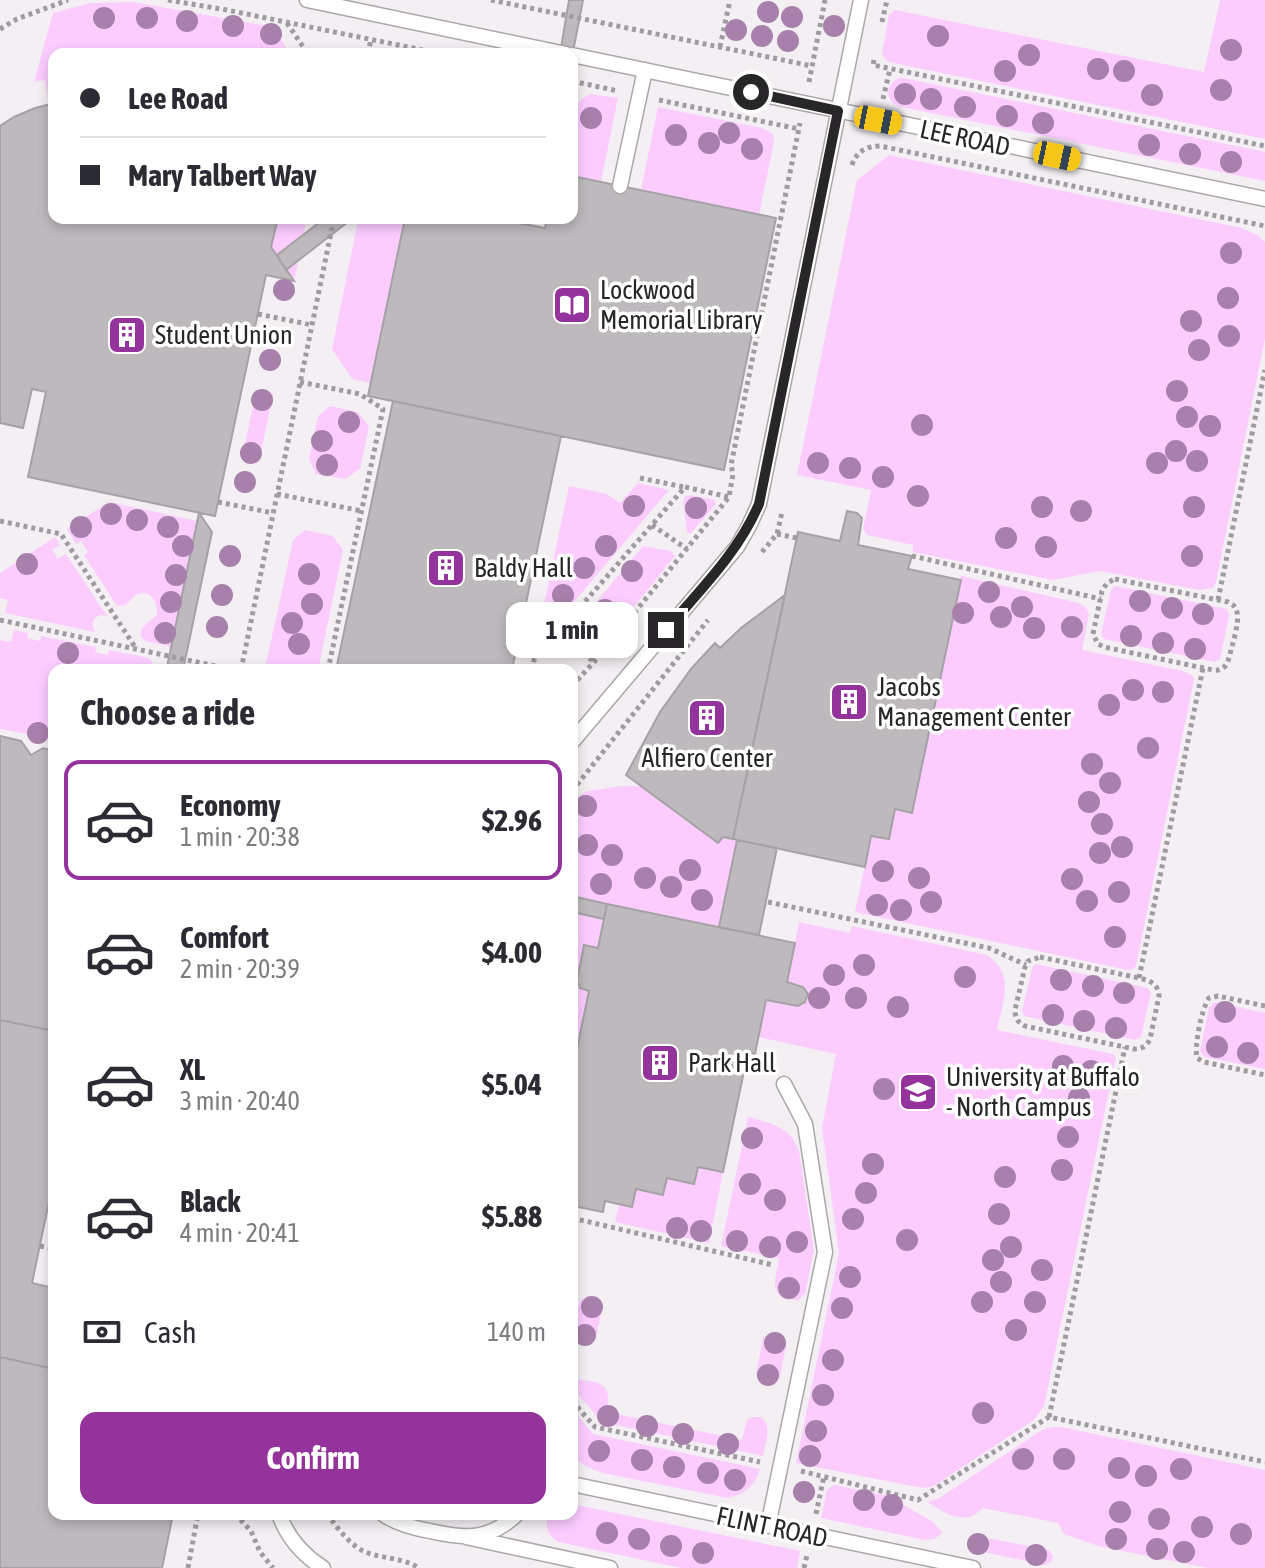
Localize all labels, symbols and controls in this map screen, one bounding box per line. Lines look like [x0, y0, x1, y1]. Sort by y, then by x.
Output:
route start [733, 74, 769, 110]
text: Lee Road [128, 81, 228, 115]
car [852, 104, 904, 136]
street label: LEE ROAD [917, 114, 1013, 162]
car [1031, 139, 1083, 173]
text: Mary Talbert Way [128, 158, 317, 192]
place label: Lockwood Memorial Library [600, 275, 763, 335]
library icon: Lockwood Memorial Library [551, 284, 593, 326]
building icon: Student Union [106, 314, 148, 356]
place label: Student Union [155, 320, 293, 350]
building icon: Baldy Hall [425, 547, 467, 589]
place label: Baldy Hall [474, 553, 573, 583]
callout: 1 min [506, 602, 638, 658]
route end [648, 612, 684, 648]
text: 1 min [545, 615, 599, 645]
place label: Jacobs Management Center [877, 672, 1071, 732]
building icon: Jacobs Management Center [828, 681, 870, 723]
text: Choose a ride [80, 691, 255, 733]
building icon: Alfiero Center [686, 697, 728, 739]
place label: Alfiero Center [642, 743, 773, 773]
icon: car [84, 784, 156, 856]
text: Economy [180, 788, 281, 822]
text: $2.96 [482, 803, 542, 837]
text: 1 min · 20:38 [180, 822, 300, 852]
icon: car [84, 916, 156, 988]
text: Comfort [180, 920, 269, 954]
text: $4.00 [482, 935, 542, 969]
text: 2 min · 20:39 [180, 954, 300, 984]
building icon: Park Hall [639, 1042, 681, 1084]
icon: car [84, 1048, 156, 1120]
place label: Park Hall [688, 1048, 776, 1078]
text: XL [180, 1052, 205, 1086]
place label: University at Buffalo - North Campus [946, 1062, 1140, 1122]
text: $5.04 [482, 1067, 542, 1101]
school or university icon: University at Buffalo - North Campus [897, 1071, 939, 1113]
text: 3 min · 20:40 [180, 1086, 300, 1116]
icon: car [84, 1180, 156, 1252]
text: Black [180, 1184, 240, 1218]
text: $5.88 [482, 1199, 542, 1233]
text: 4 min · 20:41 [180, 1218, 300, 1248]
icon: cash [80, 1310, 124, 1354]
text: Cash [144, 1315, 197, 1349]
text: 140 m [487, 1317, 546, 1347]
button: Confirm [80, 1412, 546, 1504]
street label: FLINT ROAD [714, 1501, 830, 1553]

